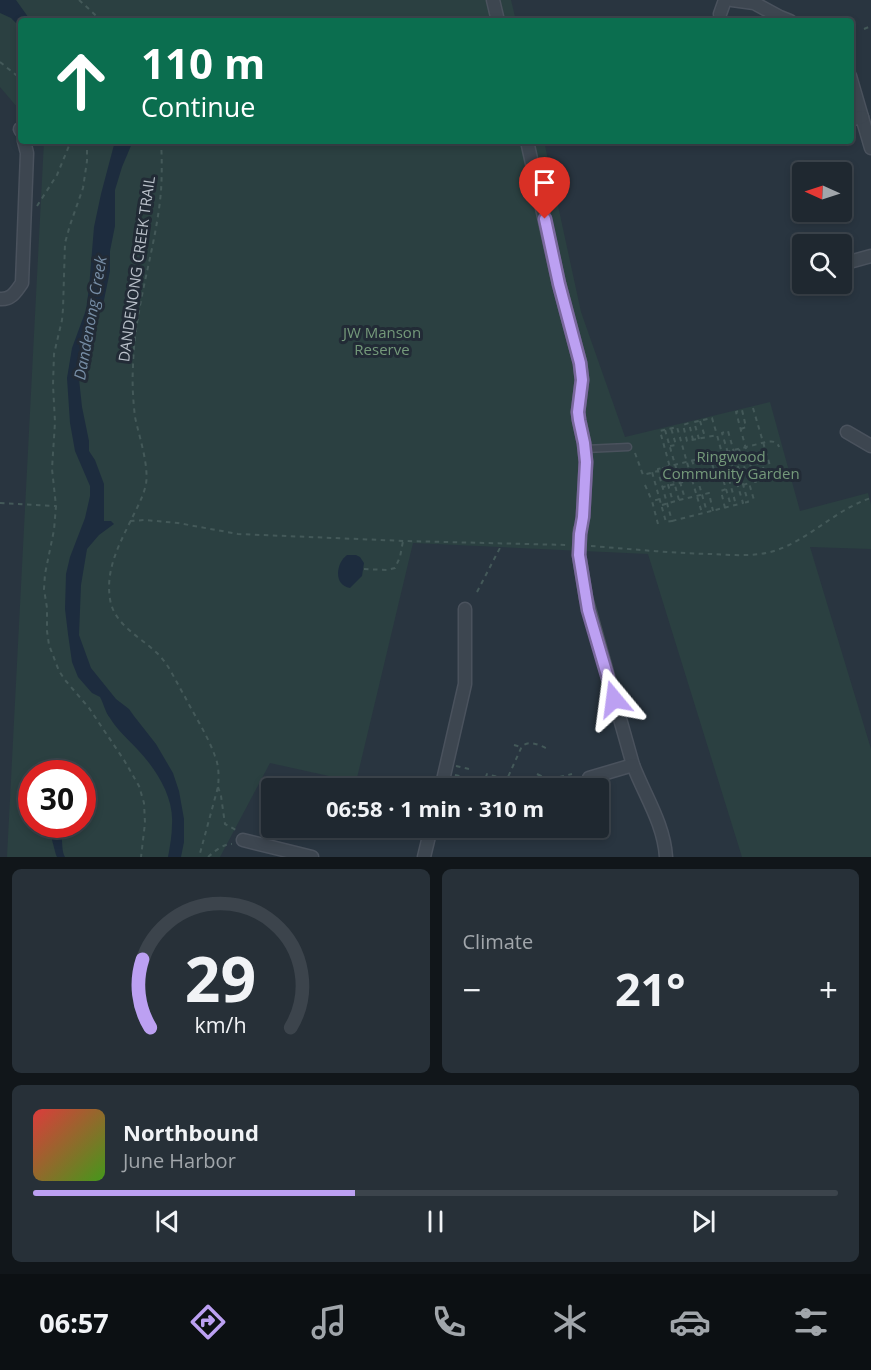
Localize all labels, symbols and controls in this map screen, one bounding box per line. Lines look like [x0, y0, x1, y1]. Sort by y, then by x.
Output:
text: 110 m [141, 34, 265, 91]
icon: ahead [42, 42, 120, 120]
text: Continue [141, 88, 256, 125]
pin [519, 157, 570, 219]
north arrow [792, 162, 852, 222]
map controls [792, 162, 852, 294]
icon: arrive [528, 166, 561, 199]
street label: DANDENONG CREEK TRAIL [113, 175, 159, 363]
button: search [792, 234, 852, 294]
water label: Dandenong Creek [68, 253, 112, 382]
park label: JW Manson Reserve [341, 322, 421, 359]
park label: Ringwood Community Garden [662, 446, 800, 483]
position arrow [582, 667, 646, 731]
speed limit sign: 30 [18, 760, 96, 838]
text: 06:58 · 1 min · 310 m [326, 793, 544, 823]
text: Climate [463, 928, 533, 955]
text: 29 [185, 935, 256, 1020]
text: 21° [615, 958, 686, 1019]
text: − [463, 967, 481, 1012]
text: + [819, 967, 838, 1012]
text: km/h [195, 1010, 247, 1039]
text: Northbound [123, 1117, 259, 1147]
text: June Harbor [123, 1147, 236, 1174]
icon: previous [151, 1205, 184, 1238]
icon: pause [419, 1205, 452, 1238]
icon: next [687, 1205, 720, 1238]
icon: directions [187, 1301, 229, 1343]
icon: music [308, 1301, 350, 1343]
icon: phone [428, 1301, 470, 1343]
icon: climate [549, 1301, 591, 1343]
icon: car [669, 1301, 711, 1343]
icon: filters [790, 1301, 832, 1343]
text: 06:57 [39, 1304, 109, 1341]

